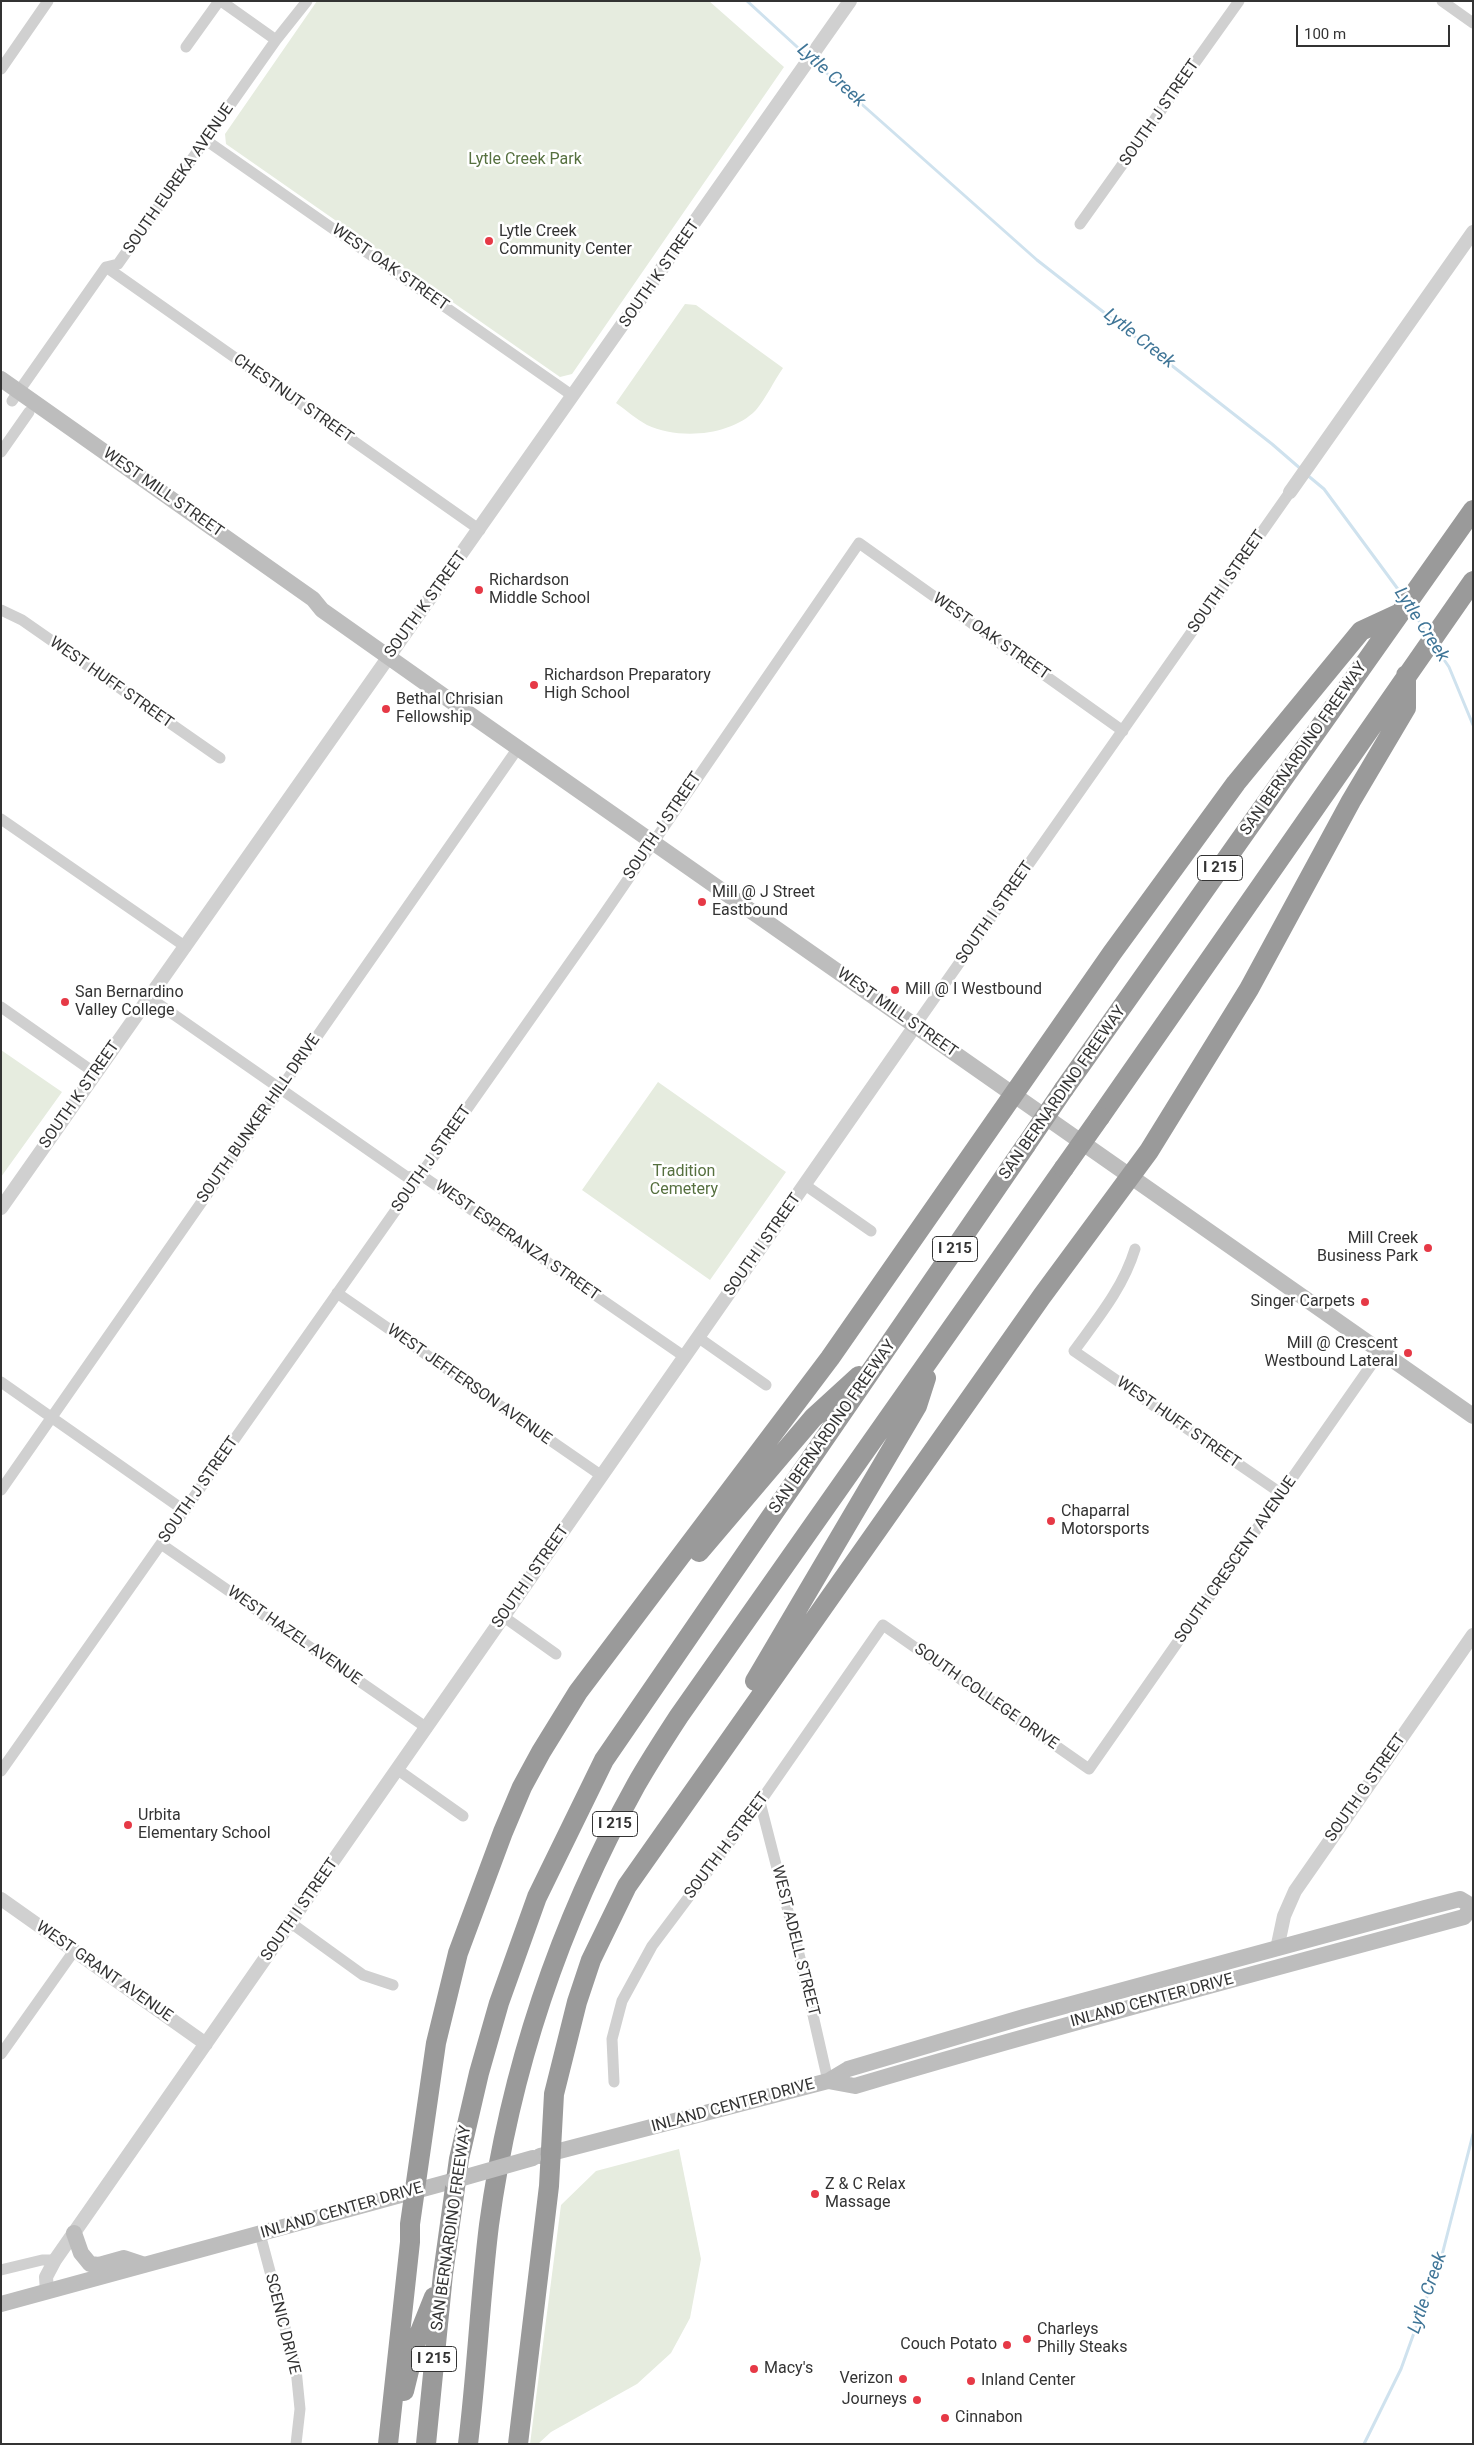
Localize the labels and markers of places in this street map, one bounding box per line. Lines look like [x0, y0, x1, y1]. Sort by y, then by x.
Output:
place label: Lytle Creek Community Center [499, 222, 632, 260]
marker: Lytle Creek Community Center [483, 235, 495, 247]
place label: Richardson Middle School [489, 571, 590, 609]
marker: Richardson Middle School [473, 584, 485, 596]
place label: Richardson Preparatory High School [544, 666, 711, 704]
marker: Richardson Preparatory High School [528, 679, 540, 691]
place label: Bethal Chrisian Fellowship [396, 690, 503, 728]
marker: Bethal Chrisian Fellowship [380, 703, 392, 715]
place label: Mill @ J Street Eastbound [712, 883, 815, 921]
marker: Mill @ J Street Eastbound [696, 896, 708, 908]
place label: Mill @ I Westbound [905, 980, 1042, 1000]
place label: San Bernardino Valley College [75, 983, 184, 1021]
marker: Mill @ I Westbound [889, 984, 901, 996]
marker: San Bernardino Valley College [59, 996, 71, 1008]
place label: Mill Creek Business Park [1317, 1229, 1418, 1267]
marker: Mill Creek Business Park [1422, 1242, 1434, 1254]
place label: Singer Carpets [1250, 1292, 1355, 1312]
marker: Singer Carpets [1359, 1296, 1371, 1308]
place label: Mill @ Crescent Westbound Lateral [1265, 1334, 1398, 1372]
marker: Mill @ Crescent Westbound Lateral [1402, 1347, 1414, 1359]
place label: Chaparral Motorsports [1061, 1502, 1149, 1540]
marker: Chaparral Motorsports [1045, 1515, 1057, 1527]
place label: Urbita Elementary School [138, 1806, 271, 1844]
marker: Urbita Elementary School [122, 1819, 134, 1831]
place label: Z & C Relax Massage [825, 2175, 906, 2213]
marker: Z & C Relax Massage [809, 2188, 821, 2200]
place label: Charleys Philly Steaks [1037, 2320, 1127, 2358]
marker: Charleys Philly Steaks [1021, 2333, 1033, 2345]
place label: Couch Potato [900, 2335, 997, 2355]
marker: Couch Potato [1001, 2339, 1013, 2351]
place label: Macy's [764, 2359, 813, 2379]
marker: Macy's [748, 2363, 760, 2375]
place label: Verizon [840, 2369, 893, 2389]
place label: Inland Center [981, 2371, 1075, 2391]
marker: Verizon [897, 2373, 909, 2385]
marker: Inland Center [965, 2375, 977, 2387]
place label: Journeys [842, 2390, 907, 2410]
marker: Journeys [911, 2394, 923, 2406]
place label: Cinnabon [955, 2408, 1023, 2428]
marker: Cinnabon [939, 2412, 951, 2424]

